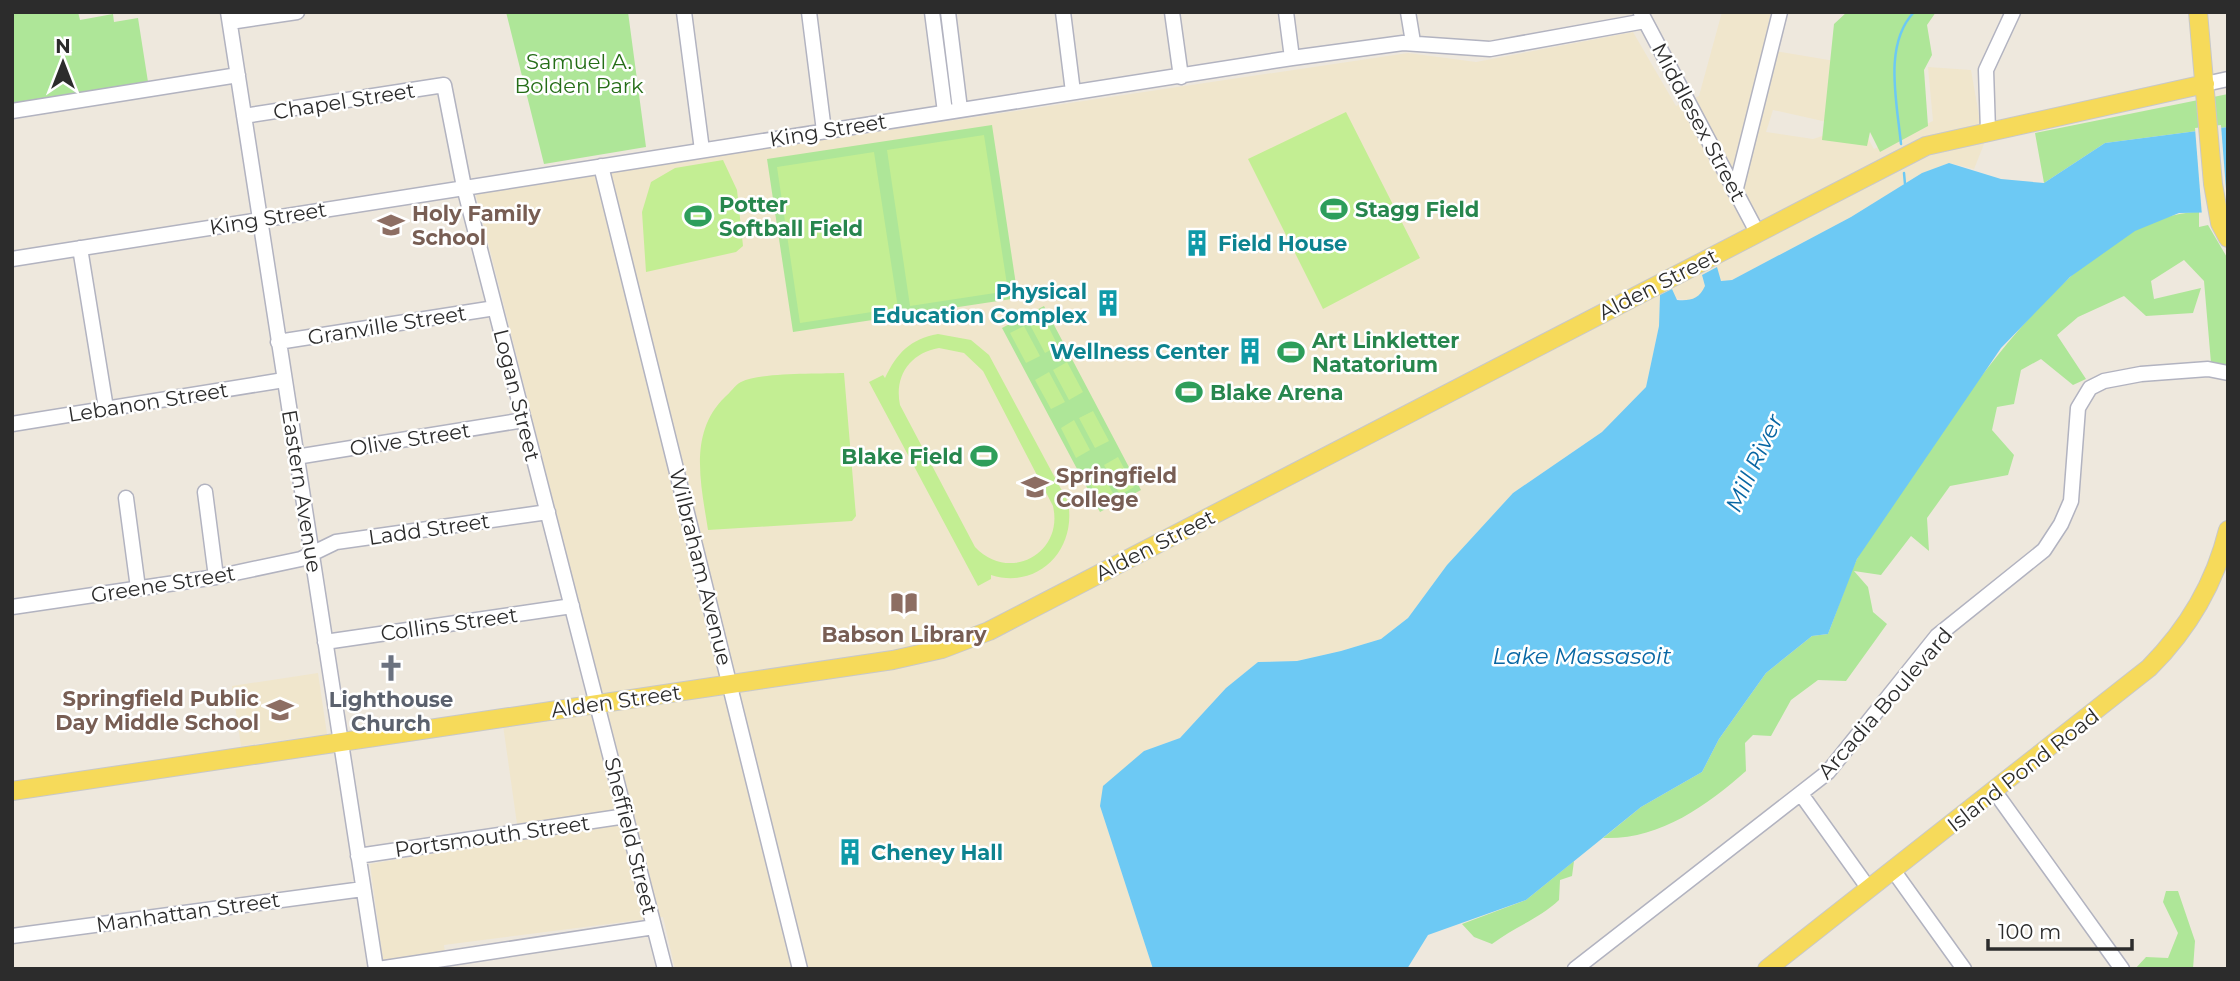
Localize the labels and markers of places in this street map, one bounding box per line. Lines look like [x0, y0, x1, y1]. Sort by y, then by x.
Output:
place label: Potter Softball Field [719, 192, 863, 241]
sports icon: Stagg Field [1319, 194, 1349, 224]
place label: Stagg Field [1355, 197, 1479, 222]
place label: Holy Family School [412, 201, 541, 250]
sports icon: Potter Softball Field [683, 201, 713, 231]
school or university icon: Holy Family School [376, 210, 406, 240]
building icon: Field House [1182, 228, 1212, 258]
place label: Field House [1218, 231, 1347, 256]
place label: Physical Education Complex [872, 279, 1087, 328]
building icon: Physical Education Complex [1093, 288, 1123, 318]
place label: Art Linkletter Natatorium [1311, 328, 1459, 377]
building icon: Wellness Center [1235, 336, 1265, 366]
sports icon: Art Linkletter Natatorium [1276, 337, 1306, 367]
place label: Wellness Center [1050, 339, 1229, 364]
sports icon: Blake Arena [1174, 377, 1204, 407]
place label: Blake Arena [1210, 380, 1343, 405]
sports icon: Blake Field [969, 441, 999, 471]
place label: Blake Field [841, 444, 963, 469]
place label: Springfield College [1056, 463, 1177, 512]
school or university icon: Springfield College [1020, 472, 1050, 502]
library icon: Babson Library [889, 588, 919, 618]
place label: Babson Library [821, 622, 987, 647]
church icon: Lighthouse Church [376, 653, 406, 683]
place label: Springfield Public Day Middle School [55, 686, 260, 735]
place label: Lighthouse Church [329, 687, 453, 736]
school or university icon: Springfield Public Day Middle School [265, 695, 295, 725]
building icon: Cheney Hall [835, 837, 865, 867]
place label: Cheney Hall [871, 840, 1003, 865]

